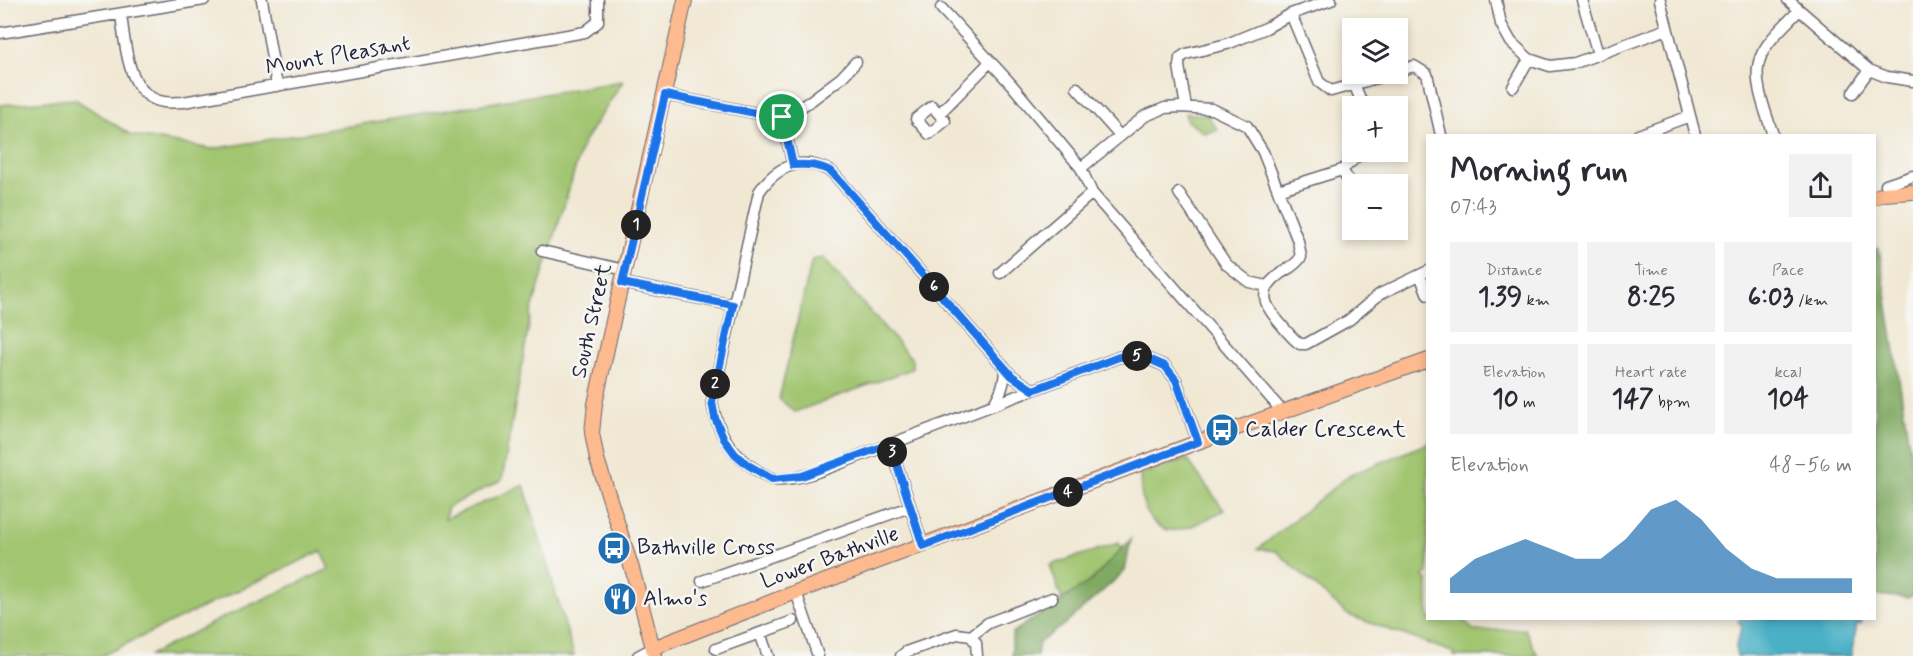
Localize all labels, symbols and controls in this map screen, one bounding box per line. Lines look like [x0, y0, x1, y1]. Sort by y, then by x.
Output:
map controls [1342, 18, 1408, 240]
button: layers [1342, 18, 1408, 84]
street label: Mount Pleasant [263, 29, 413, 83]
pin [756, 91, 807, 142]
button: + [1342, 96, 1408, 162]
icon: arrive [765, 100, 798, 133]
text: Morning run [1450, 149, 1628, 193]
button: share [1789, 154, 1852, 217]
button: − [1342, 174, 1408, 240]
text: 07:43 [1450, 194, 1497, 221]
pin: 1 [621, 210, 651, 240]
text: 1 [632, 214, 640, 235]
text: Distance [1486, 260, 1542, 281]
text: Time [1634, 260, 1668, 281]
text: Pace [1772, 260, 1804, 281]
street label: South Street [565, 261, 619, 381]
pin: 6 [919, 272, 949, 302]
text: 6 [930, 276, 938, 297]
text: 1.39 [1478, 281, 1522, 315]
text: 8:25 [1627, 281, 1675, 315]
text: 6:03 [1748, 281, 1794, 315]
text: km [1522, 290, 1550, 311]
text: /km [1794, 290, 1828, 311]
pin: 5 [1122, 341, 1152, 371]
text: 5 [1132, 345, 1142, 366]
text: Elevation [1483, 362, 1546, 383]
text: Heart rate [1615, 362, 1687, 383]
text: kcal [1775, 362, 1801, 383]
pin: 2 [700, 369, 730, 399]
text: 2 [711, 373, 719, 394]
text: 10 [1492, 383, 1519, 417]
text: 147 [1612, 383, 1654, 417]
text: 104 [1767, 383, 1809, 417]
text: m [1519, 392, 1536, 413]
text: bpm [1654, 392, 1690, 413]
bus stop icon: Calder Crescent [1204, 412, 1240, 448]
place label: Calder Crescent [1245, 416, 1406, 444]
pin: 3 [877, 437, 907, 467]
text: 3 [888, 441, 896, 462]
text: Elevation [1450, 452, 1529, 479]
text: 48–56 m [1770, 452, 1852, 479]
pin: 4 [1053, 477, 1083, 507]
text: 4 [1063, 481, 1073, 502]
street label: Lower Bathville [757, 520, 903, 596]
bus stop icon: Bathville Cross [596, 530, 632, 566]
place label: Bathville Cross [637, 534, 775, 562]
restaurant icon: Almo's [602, 581, 638, 617]
place label: Almo's [643, 585, 708, 613]

